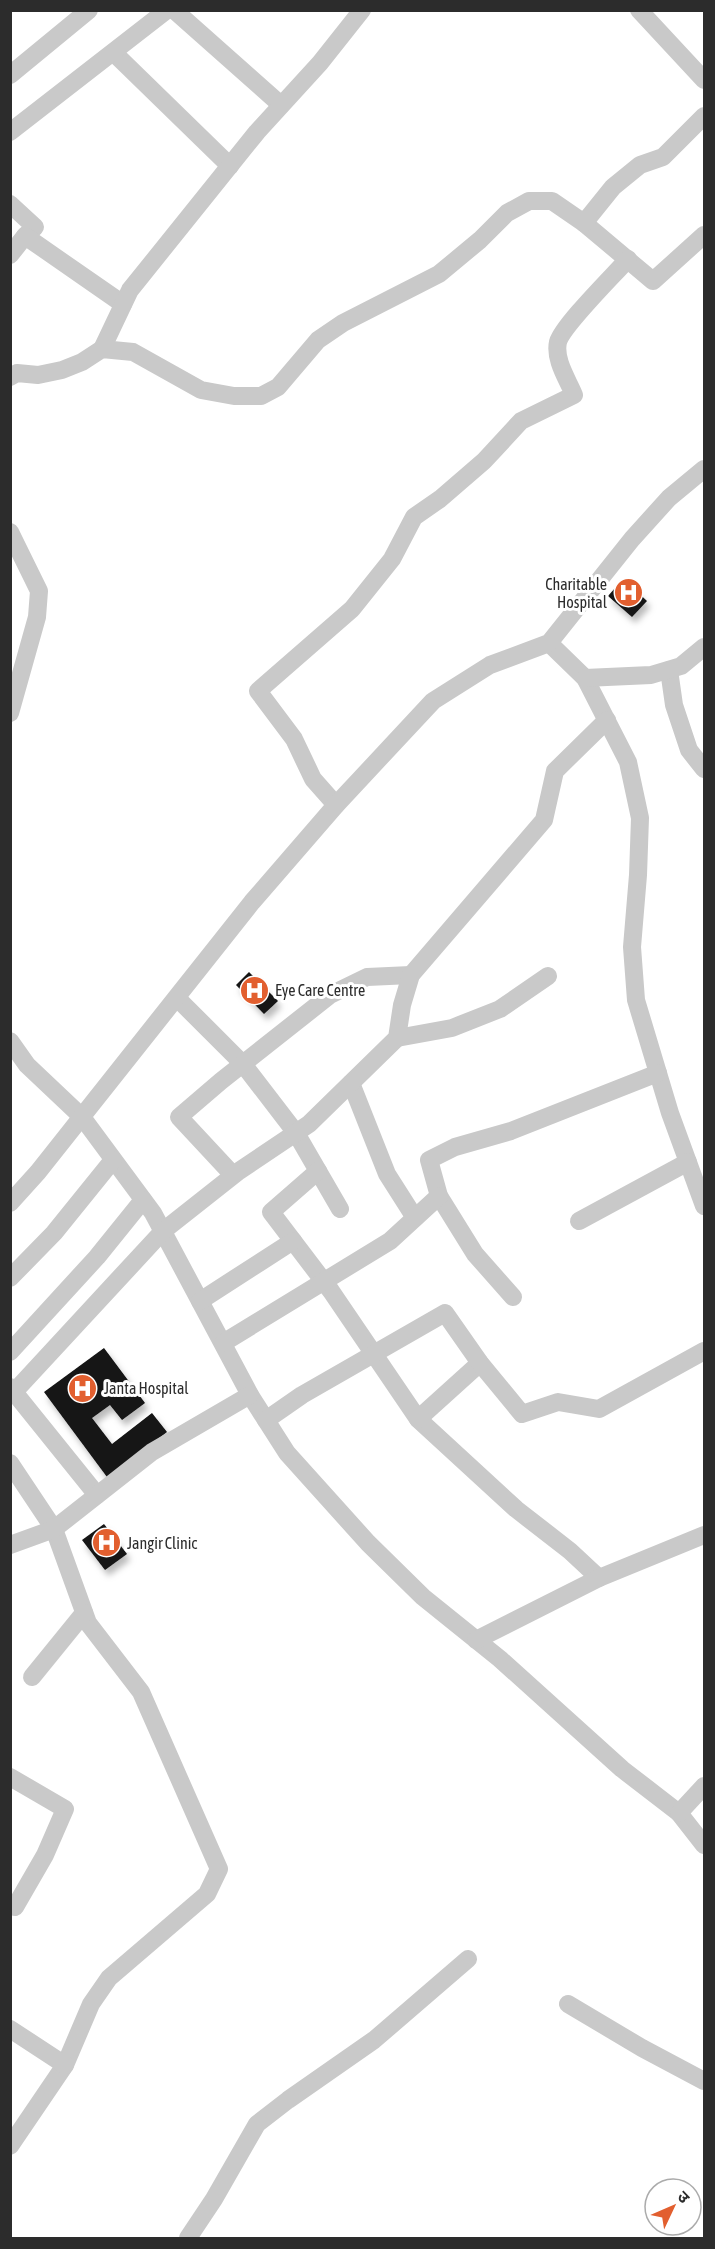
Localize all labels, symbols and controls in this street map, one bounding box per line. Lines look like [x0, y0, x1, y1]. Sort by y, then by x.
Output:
place label: Charitable Hospital [545, 575, 608, 612]
hospital icon: Charitable Hospital [612, 577, 644, 609]
hospital icon: Eye Care Centre [238, 974, 270, 1006]
place label: Eye Care Centre [275, 981, 365, 1000]
hospital icon: Janta Hospital [67, 1372, 99, 1404]
place label: Janta Hospital [104, 1379, 189, 1398]
hospital icon: Jangir Clinic [90, 1527, 122, 1559]
place label: Jangir Clinic [127, 1534, 197, 1553]
north arrow [643, 2177, 703, 2237]
text: उ [674, 2187, 694, 2207]

